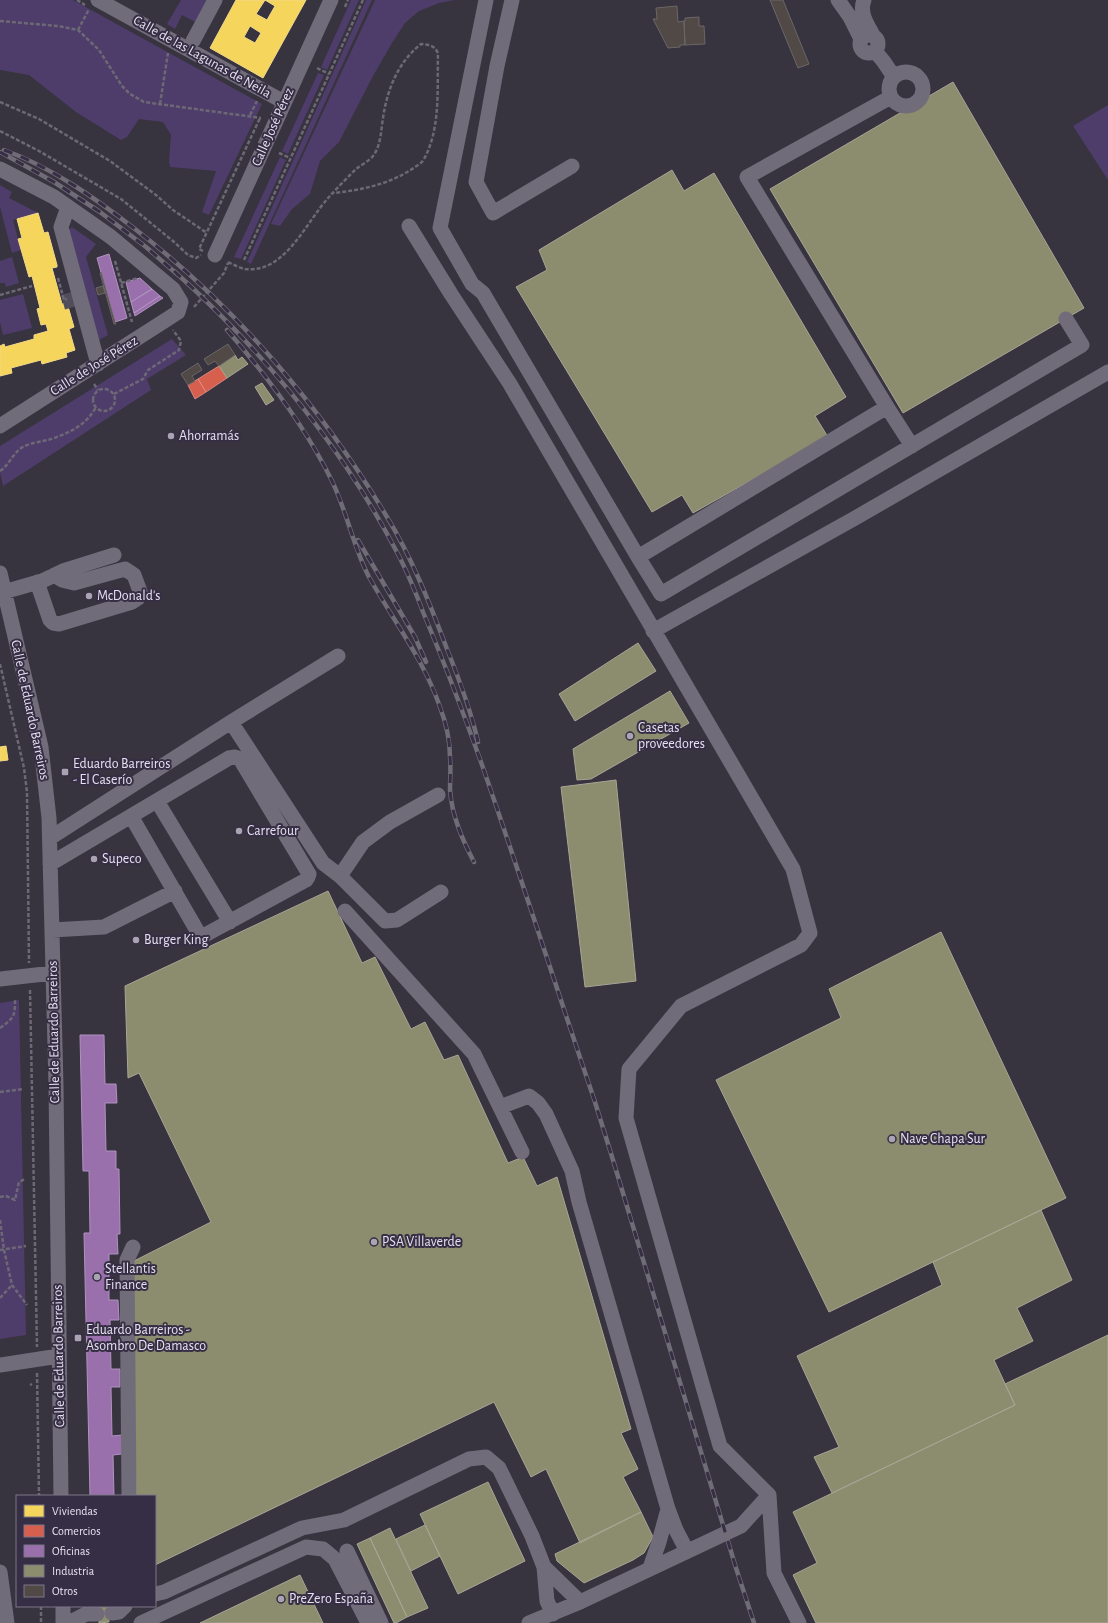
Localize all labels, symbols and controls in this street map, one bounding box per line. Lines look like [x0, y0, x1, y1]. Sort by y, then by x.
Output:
street label: Calle de las Lagunas de Neila [131, 13, 274, 101]
street label: Calle José Pérez [249, 85, 297, 168]
street label: Calle de José Pérez [48, 333, 140, 398]
place label: Ahorramás [179, 429, 239, 443]
marker: Ahorramás [166, 431, 176, 441]
place label: McDonald's [97, 589, 160, 603]
marker: McDonald's [84, 591, 94, 601]
street label: Calle de Eduardo Barreiros [8, 639, 52, 781]
place label: Casetas proveedores [638, 721, 705, 751]
marker: Casetas proveedores [625, 731, 635, 741]
place label: Eduardo Barreiros - El Caserío [73, 757, 170, 787]
marker: Eduardo Barreiros - El Caserío [60, 767, 70, 777]
place label: Carrefour [247, 824, 299, 838]
marker: Carrefour [234, 826, 244, 836]
place label: Supeco [102, 852, 142, 866]
marker: Supeco [89, 854, 99, 864]
place label: Burger King [144, 933, 208, 947]
marker: Burger King [131, 935, 141, 945]
street label: Calle de Eduardo Barreiros [46, 960, 62, 1104]
place label: Nave Chapa Sur [900, 1132, 986, 1146]
marker: Nave Chapa Sur [887, 1134, 897, 1144]
place label: PSA Villaverde [382, 1235, 461, 1249]
marker: PSA Villaverde [369, 1237, 379, 1247]
place label: Stellantis Finance [105, 1262, 156, 1292]
marker: Stellantis Finance [92, 1272, 102, 1282]
street label: Calle de Eduardo Barreiros [51, 1284, 67, 1428]
place label: Eduardo Barreiros - Asombro De Damasco [86, 1323, 206, 1353]
marker: Eduardo Barreiros - Asombro De Damasco [73, 1333, 83, 1343]
legend [16, 1495, 156, 1607]
text: Viviendas [52, 1505, 98, 1517]
text: Comercios [52, 1525, 101, 1537]
text: Oficinas [52, 1545, 90, 1557]
text: Industria [52, 1565, 95, 1577]
text: Otros [52, 1585, 78, 1597]
place label: PreZero España [289, 1592, 374, 1606]
marker: PreZero España [276, 1594, 286, 1604]

